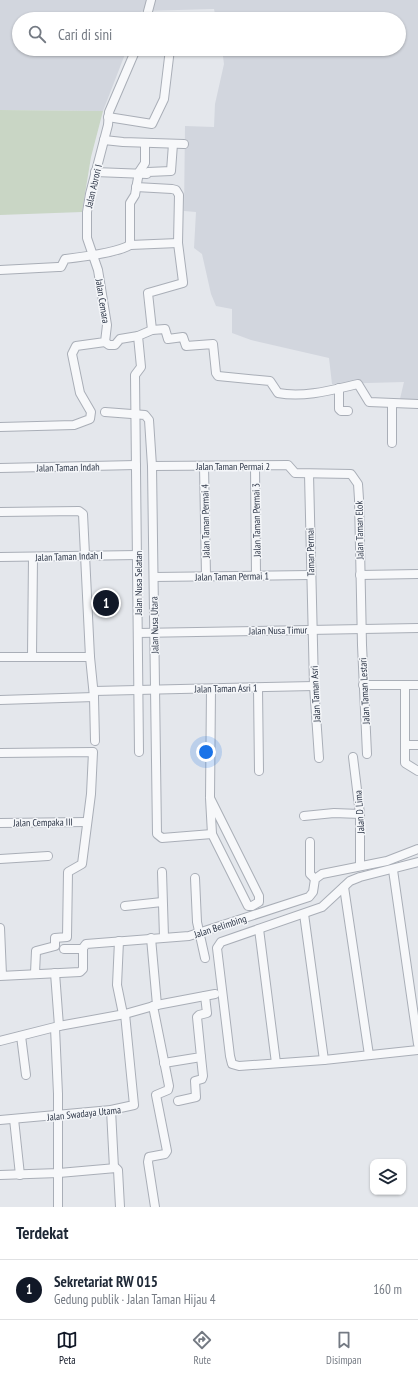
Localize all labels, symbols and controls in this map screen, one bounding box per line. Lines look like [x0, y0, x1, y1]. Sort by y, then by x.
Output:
search box [12, 12, 406, 56]
icon: search [26, 23, 48, 45]
text: Cari di sini [58, 25, 112, 44]
street label: Jalan Abrori I [82, 163, 105, 210]
street label: Jalan Cemara [92, 277, 112, 324]
street label: Jalan Taman Indah [35, 460, 100, 475]
street label: Jalan Taman Permai 2 [195, 460, 270, 473]
street label: Jalan Taman Permai 4 [198, 483, 213, 559]
street label: Jalan Taman Permai 3 [249, 483, 264, 558]
street label: Jalan Taman Elok [352, 501, 367, 560]
street label: Taman Permai [304, 528, 317, 576]
street label: Jalan Taman Indah I [34, 549, 103, 564]
street label: Jalan Nusa Selatan [132, 551, 145, 616]
street label: Jalan Taman Permai 1 [194, 569, 269, 584]
pin: 1 [93, 588, 119, 618]
street label: Jalan Nusa Utara [148, 596, 162, 655]
street label: Jalan Nusa Timur [248, 623, 308, 638]
street label: Jalan Taman Lestari [356, 657, 373, 726]
street label: Jalan Taman Asri [308, 665, 324, 723]
street label: Jalan Taman Asri 1 [193, 681, 258, 696]
your location [196, 742, 216, 762]
street label: Jalan D Lima [351, 790, 368, 835]
street label: Jalan Cempaka III [12, 815, 73, 830]
street label: Jalan Belimbing [191, 912, 248, 941]
street label: Jalan Swadaya Utama [46, 1103, 122, 1124]
map controls [370, 1159, 406, 1195]
button: layers [370, 1159, 406, 1195]
text: Terdekat [16, 1222, 68, 1244]
text: Sekretariat RW 015 [54, 1272, 158, 1291]
text: 1 [26, 1281, 32, 1298]
text: 160 m [373, 1281, 402, 1298]
text: Gedung publik · Jalan Taman Hijau 4 [54, 1291, 216, 1308]
tab: Peta [56, 1329, 78, 1367]
tab: Rute [191, 1329, 213, 1367]
tab: Disimpan [326, 1329, 362, 1367]

